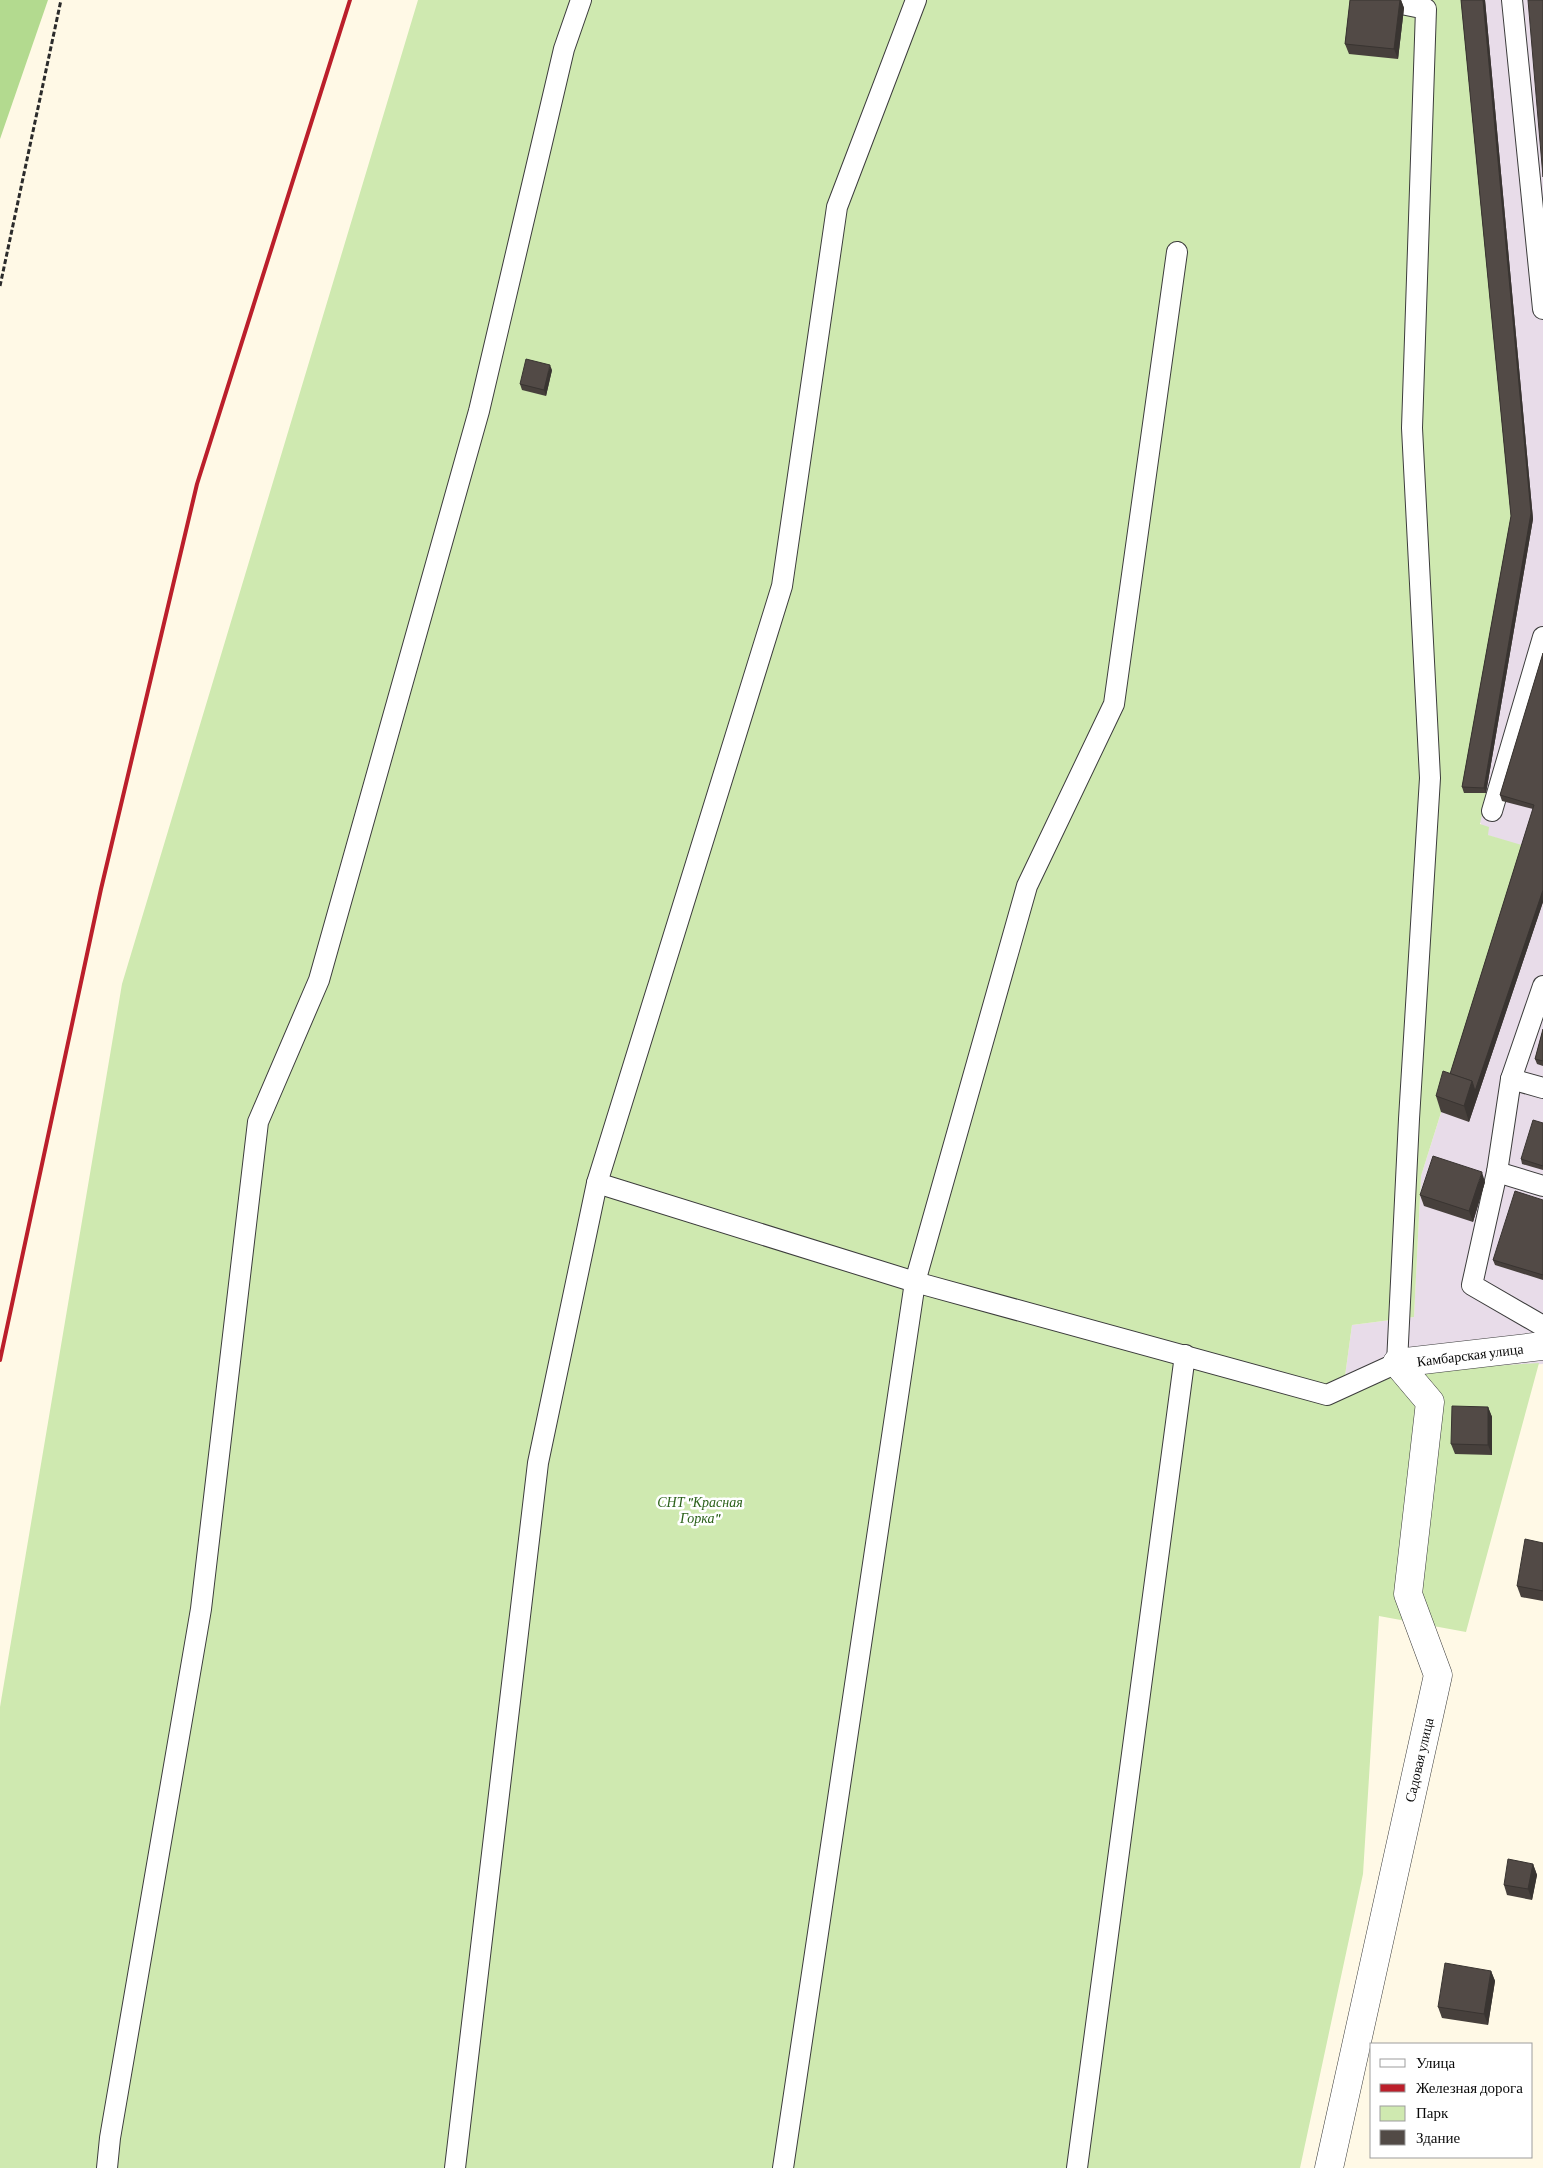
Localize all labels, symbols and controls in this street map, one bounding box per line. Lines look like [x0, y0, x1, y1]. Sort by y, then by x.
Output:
street label: Камбарская улица [1416, 1340, 1525, 1369]
park label: СНТ "Красная Горка" [657, 1494, 743, 1526]
street label: Садовая улица [1402, 1716, 1437, 1804]
legend [1370, 2043, 1533, 2158]
text: Улица [1416, 2055, 1455, 2071]
text: Железная дорога [1416, 2080, 1523, 2096]
text: Парк [1416, 2105, 1449, 2121]
text: Здание [1416, 2130, 1460, 2146]

